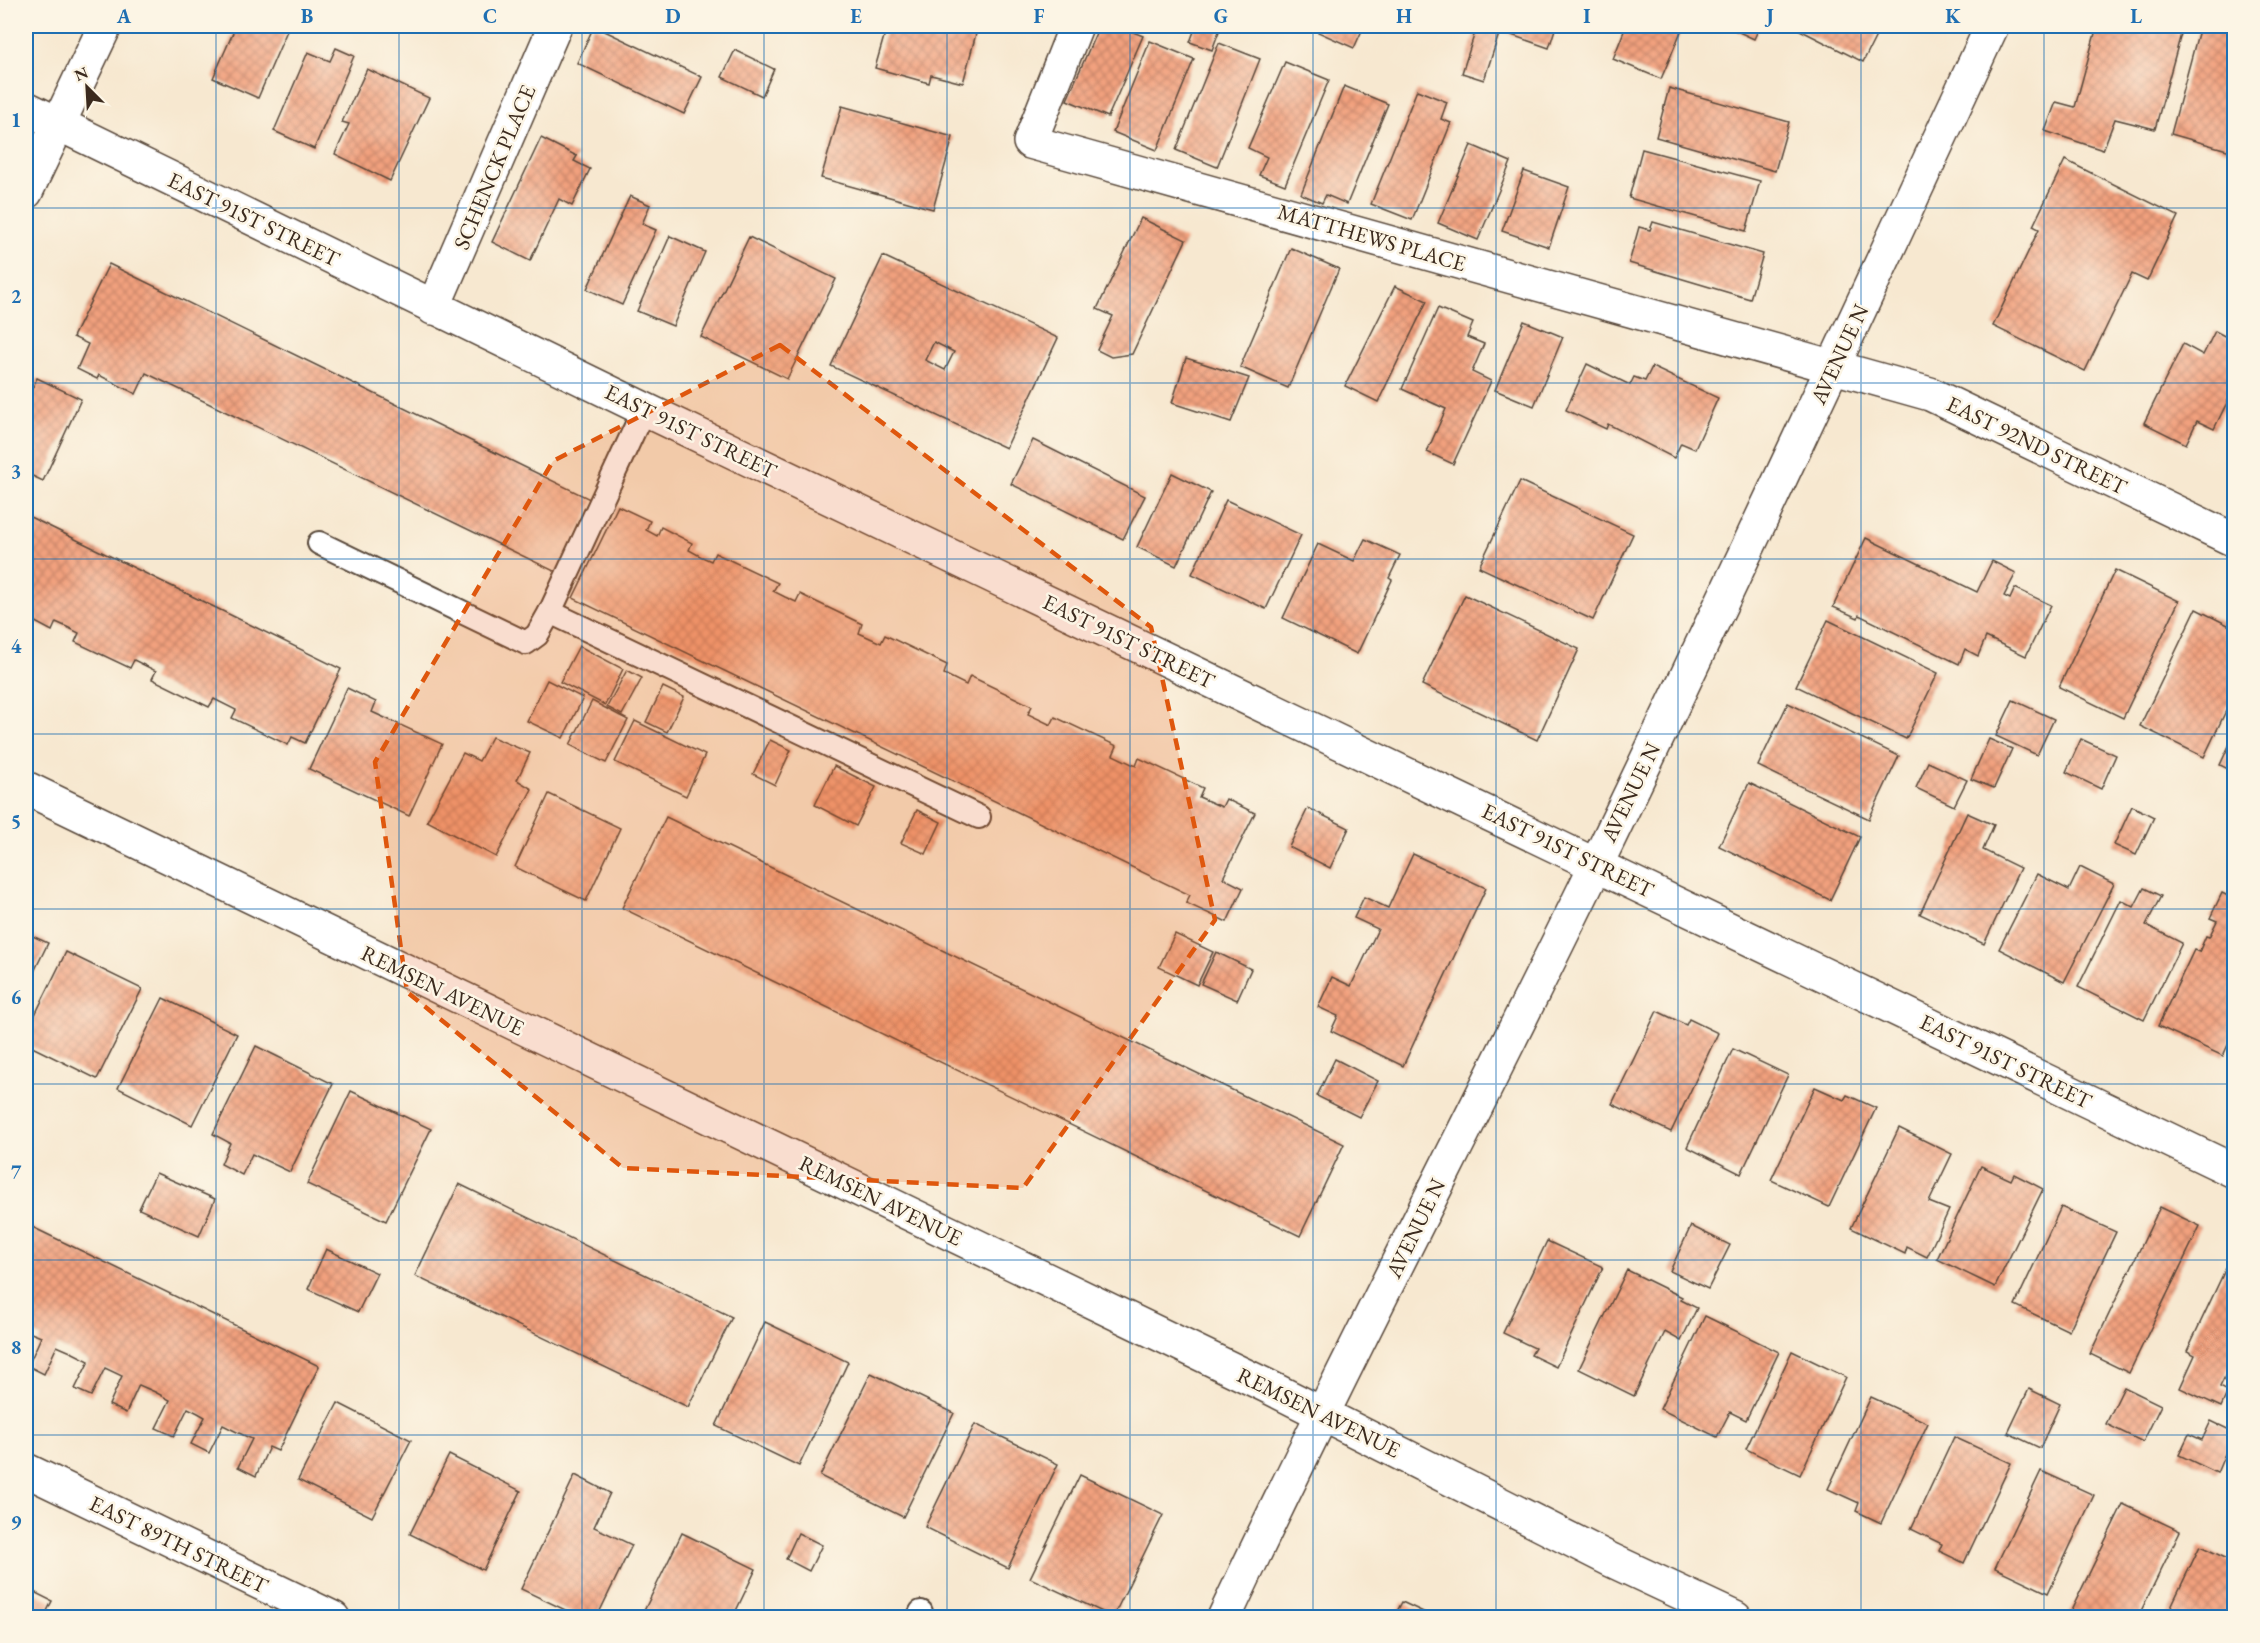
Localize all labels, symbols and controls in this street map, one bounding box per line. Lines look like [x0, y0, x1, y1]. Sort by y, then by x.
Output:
text: A [116, 3, 132, 29]
text: B [301, 3, 313, 29]
text: C [483, 3, 497, 29]
text: D [665, 3, 681, 29]
text: E [850, 3, 862, 29]
text: F [1034, 3, 1045, 29]
text: G [1214, 3, 1228, 29]
text: H [1396, 3, 1412, 29]
text: I [1583, 3, 1591, 29]
text: J [1764, 3, 1774, 29]
text: K [1945, 3, 1961, 29]
text: L [2130, 3, 2142, 29]
north arrow [57, 57, 117, 117]
text: N [71, 62, 91, 86]
street label: SCHENCK PLACE [447, 80, 542, 254]
text: 1 [11, 107, 21, 133]
street label: EAST 91ST STREET [163, 165, 345, 274]
street label: MATTHEWS PLACE [1274, 197, 1469, 278]
text: 2 [11, 283, 22, 309]
street label: AVENUE N [1803, 299, 1875, 410]
street label: EAST 91ST STREET [600, 377, 782, 486]
street label: EAST 92ND STREET [1942, 389, 2132, 502]
text: 3 [11, 458, 21, 484]
street label: EAST 91ST STREET [1038, 587, 1220, 696]
text: 4 [11, 633, 22, 659]
street label: AVENUE N [1593, 737, 1667, 848]
street label: EAST 91ST STREET [1477, 796, 1659, 905]
text: 5 [11, 808, 21, 834]
street label: REMSEN AVENUE [357, 938, 529, 1042]
text: 6 [11, 984, 22, 1010]
street label: EAST 91ST STREET [1915, 1007, 2097, 1116]
street label: REMSEN AVENUE [795, 1148, 967, 1252]
text: 7 [11, 1159, 22, 1185]
street label: AVENUE N [1378, 1173, 1452, 1284]
text: 8 [11, 1334, 21, 1360]
street label: REMSEN AVENUE [1233, 1360, 1405, 1464]
street label: EAST 89TH STREET [85, 1489, 273, 1600]
text: 9 [11, 1509, 22, 1535]

